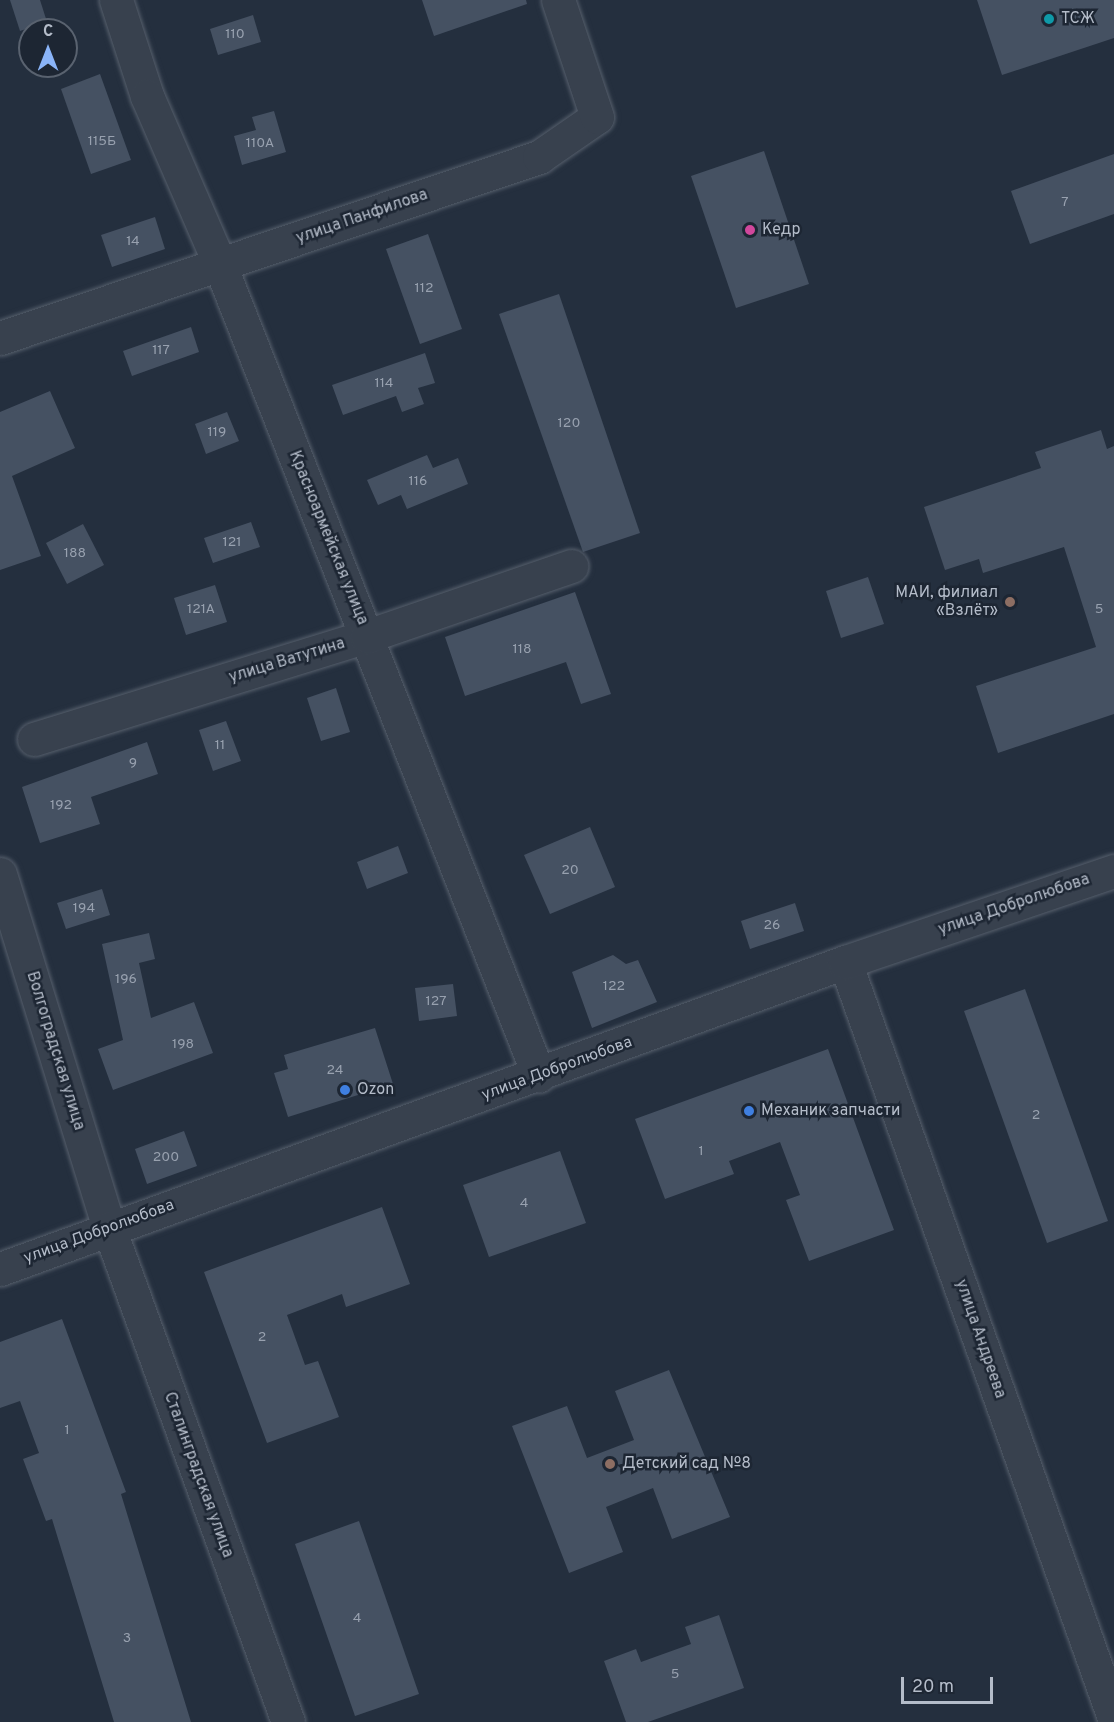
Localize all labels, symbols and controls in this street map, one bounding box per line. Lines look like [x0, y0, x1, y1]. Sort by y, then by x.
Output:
place label: ТСЖ [1061, 9, 1095, 29]
marker: ТСЖ [1042, 12, 1056, 26]
north arrow [18, 18, 78, 78]
text: С [43, 22, 53, 42]
house number: 110 [225, 27, 245, 43]
house number: 115Б [88, 134, 116, 150]
house number: 110А [246, 136, 274, 152]
street label: улица Панфилова [294, 186, 430, 248]
house number: 7 [1061, 195, 1069, 211]
place label: Кедр [762, 220, 801, 240]
marker: Кедр [743, 223, 757, 237]
house number: 14 [126, 234, 140, 250]
house number: 112 [414, 281, 434, 297]
house number: 117 [152, 343, 170, 359]
house number: 114 [375, 376, 393, 392]
house number: 120 [558, 416, 580, 432]
house number: 119 [208, 425, 226, 441]
street label: Красноармейская улица [284, 448, 372, 628]
house number: 116 [409, 474, 427, 490]
house number: 121 [222, 535, 242, 551]
house number: 188 [64, 546, 86, 562]
place label: МАИ, филиал «Взлёт» [895, 583, 998, 621]
marker: МАИ, филиал «Взлёт» [1003, 595, 1017, 609]
house number: 121А [187, 602, 215, 618]
house number: 5 [1095, 602, 1103, 618]
street label: улица Ватутина [227, 634, 347, 688]
house number: 118 [513, 642, 531, 658]
house number: 11 [215, 738, 225, 754]
house number: 9 [129, 756, 137, 772]
house number: 192 [50, 798, 72, 814]
house number: 20 [561, 863, 579, 879]
street label: улица Добролюбова [936, 870, 1092, 940]
house number: 194 [73, 901, 95, 917]
house number: 26 [764, 918, 780, 934]
street label: Волгоградская улица [22, 969, 88, 1133]
house number: 196 [115, 972, 137, 988]
house number: 122 [603, 979, 625, 995]
house number: 127 [426, 994, 446, 1010]
street label: улица Добролюбова [479, 1033, 635, 1105]
house number: 198 [172, 1037, 194, 1053]
house number: 24 [326, 1063, 344, 1079]
place label: Ozon [357, 1080, 394, 1100]
marker: Ozon [338, 1083, 352, 1097]
place label: Механик запчасти [761, 1101, 900, 1121]
marker: Механик запчасти [742, 1104, 756, 1118]
house number: 2 [1032, 1108, 1040, 1124]
house number: 1 [698, 1144, 704, 1160]
house number: 200 [153, 1150, 179, 1166]
street label: улица Добролюбова [21, 1196, 177, 1268]
house number: 4 [520, 1196, 528, 1212]
street label: улица Андреева [951, 1277, 1009, 1401]
house number: 2 [258, 1330, 266, 1346]
street label: Сталинградская улица [159, 1390, 237, 1560]
house number: 1 [64, 1423, 70, 1439]
place label: Детский сад №8 [622, 1454, 751, 1474]
marker: Детский сад №8 [603, 1457, 617, 1471]
house number: 4 [353, 1611, 361, 1627]
house number: 3 [123, 1631, 131, 1647]
scale bar [904, 1665, 996, 1703]
house number: 5 [671, 1667, 679, 1683]
text: 20 m [912, 1676, 954, 1699]

